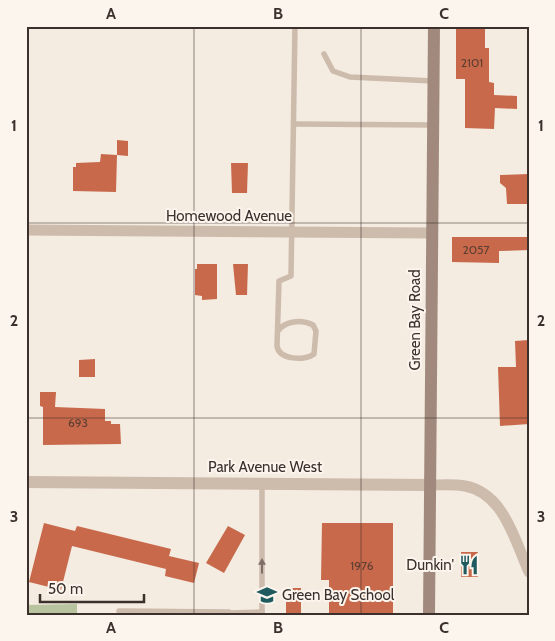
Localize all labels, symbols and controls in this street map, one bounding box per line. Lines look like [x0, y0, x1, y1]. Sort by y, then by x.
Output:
text: A [106, 4, 116, 23]
text: B [273, 4, 283, 23]
text: C [439, 4, 449, 23]
house number: 2101 [461, 55, 483, 70]
text: 1 [11, 116, 17, 135]
text: 1 [538, 116, 544, 135]
street label: Homewood Avenue [166, 207, 292, 225]
house number: 2057 [462, 242, 490, 257]
street label: Green Bay Road [406, 270, 424, 371]
text: 2 [10, 311, 18, 330]
text: 2 [537, 311, 545, 330]
house number: 693 [68, 415, 88, 430]
street label: Park Avenue West [208, 458, 322, 476]
text: 3 [10, 507, 18, 526]
text: 3 [537, 507, 545, 526]
restaurant icon: Dunkin' [458, 554, 480, 576]
place label: Dunkin' [406, 556, 454, 574]
one-way arrow [258, 558, 266, 574]
house number: 1976 [350, 558, 374, 573]
scale bar [40, 571, 144, 603]
text: 50 m [48, 580, 83, 598]
school or university icon: Green Bay School [256, 584, 278, 606]
place label: Green Bay School [282, 586, 395, 604]
text: A [106, 618, 116, 637]
text: B [273, 618, 283, 637]
text: C [439, 618, 449, 637]

